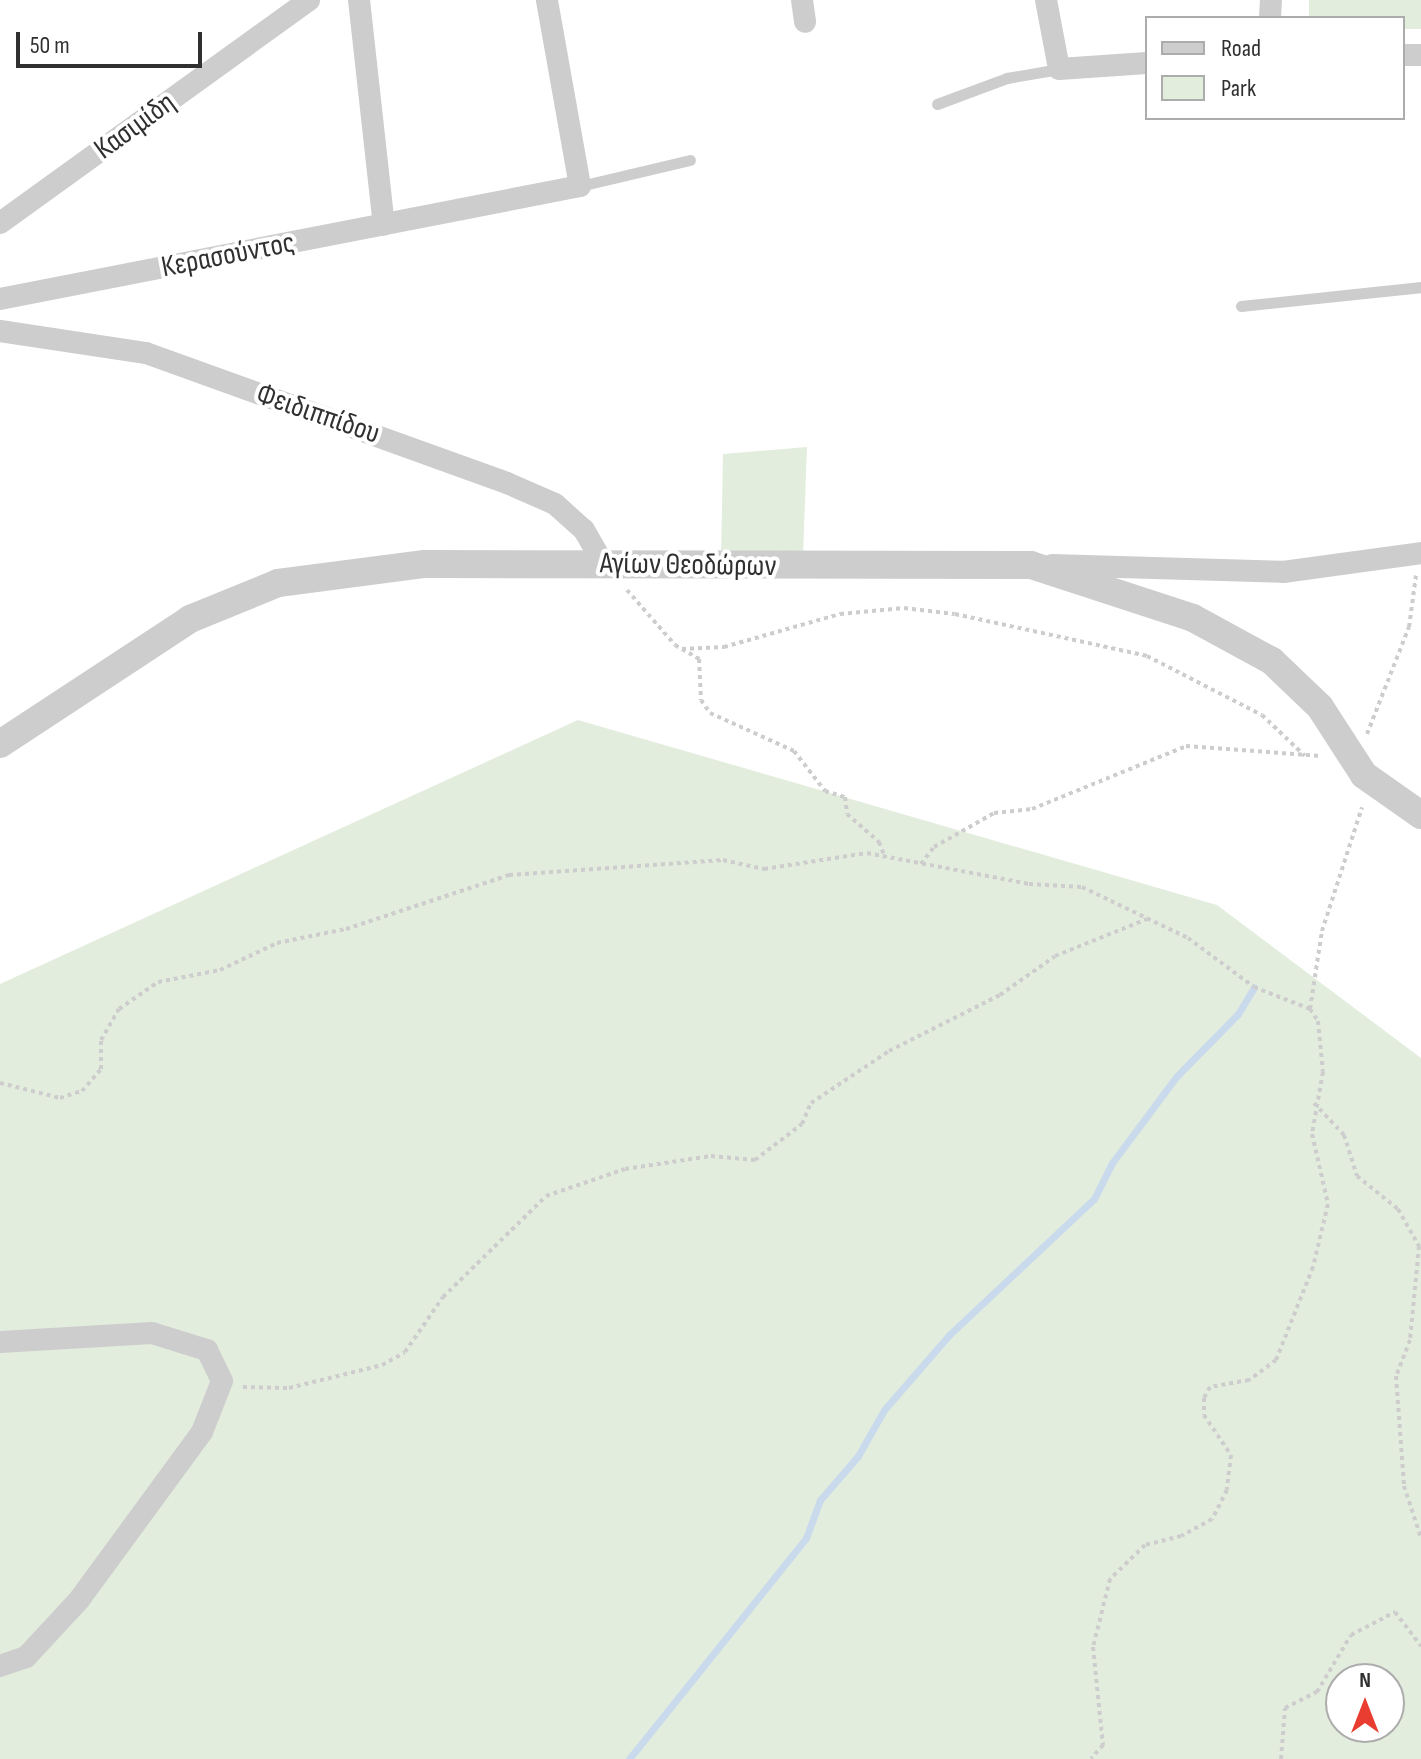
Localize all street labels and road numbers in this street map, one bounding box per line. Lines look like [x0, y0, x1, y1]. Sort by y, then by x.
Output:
street label: Κασιμίδη [88, 85, 182, 167]
street label: Κερασούντος [158, 224, 298, 286]
street label: Φειδιππίδου [251, 376, 385, 452]
street label: Αγίων Θεοδώρων [600, 545, 776, 585]

